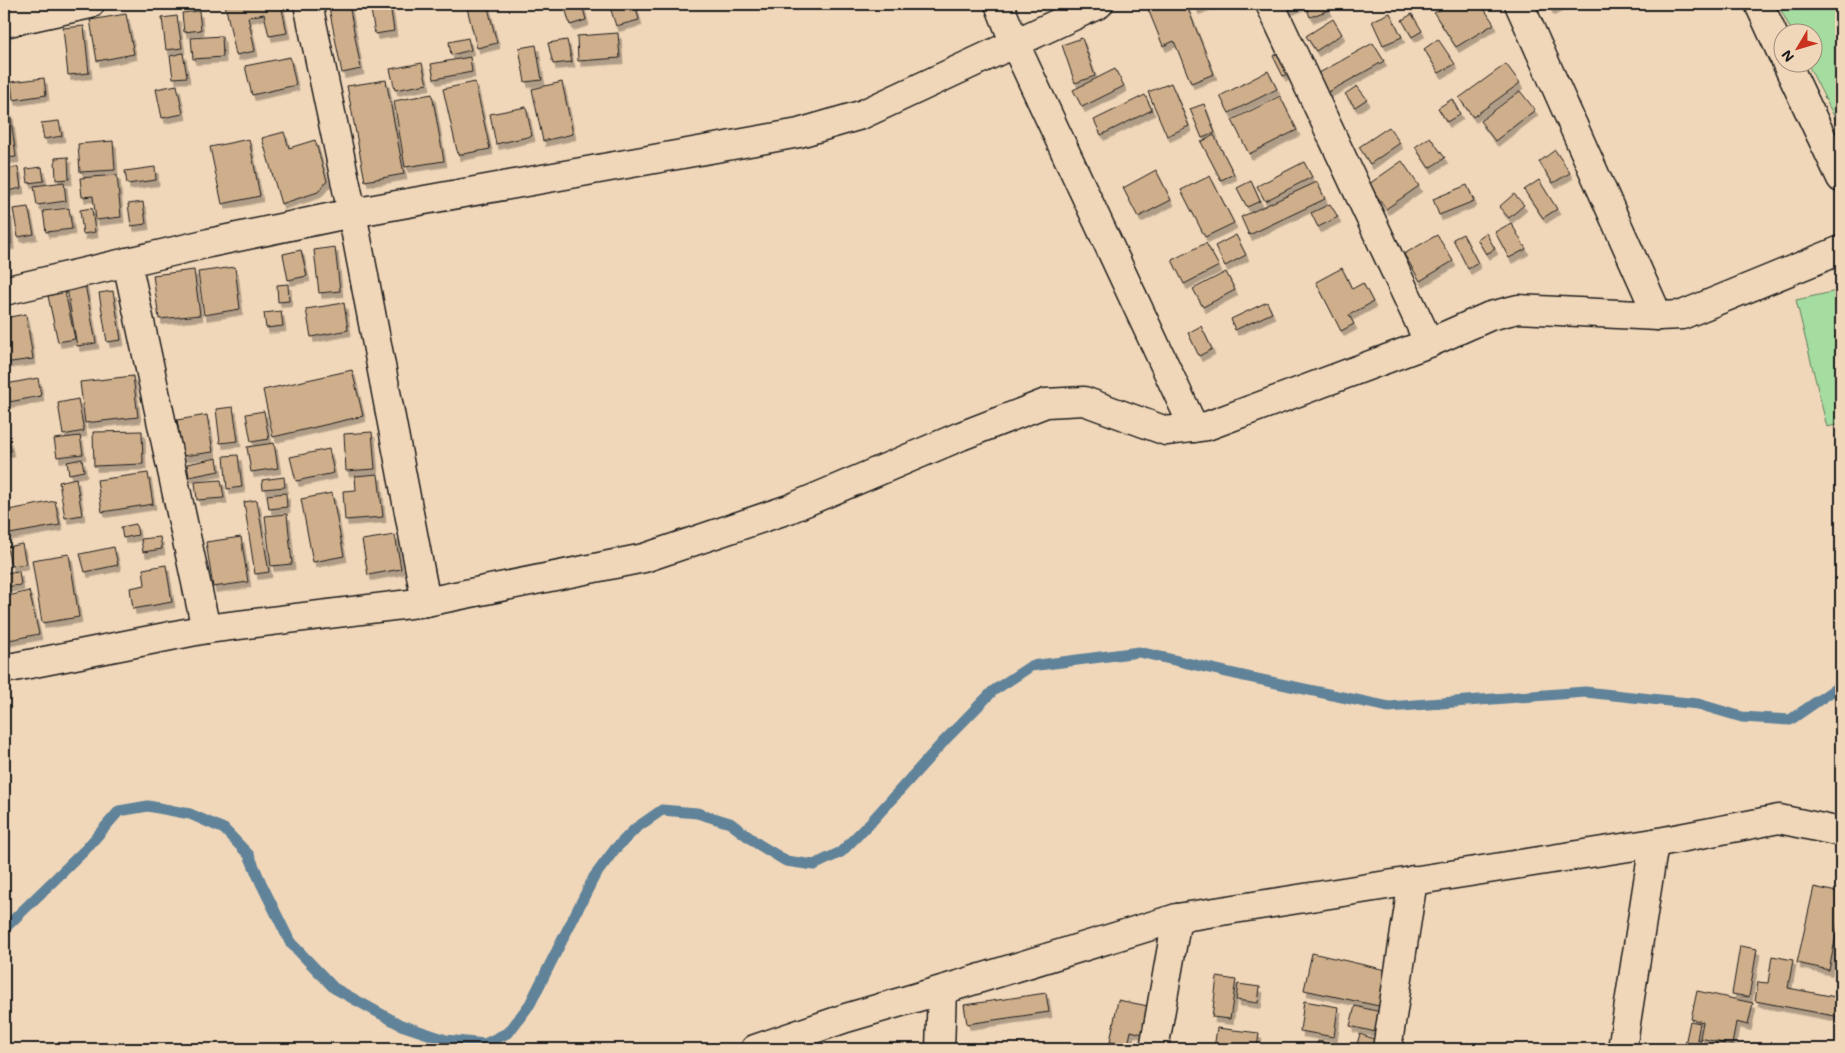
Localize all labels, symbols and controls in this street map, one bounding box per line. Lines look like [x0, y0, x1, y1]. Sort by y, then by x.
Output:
north arrow [1772, 22, 1822, 72]
text: N [1777, 46, 1798, 66]

